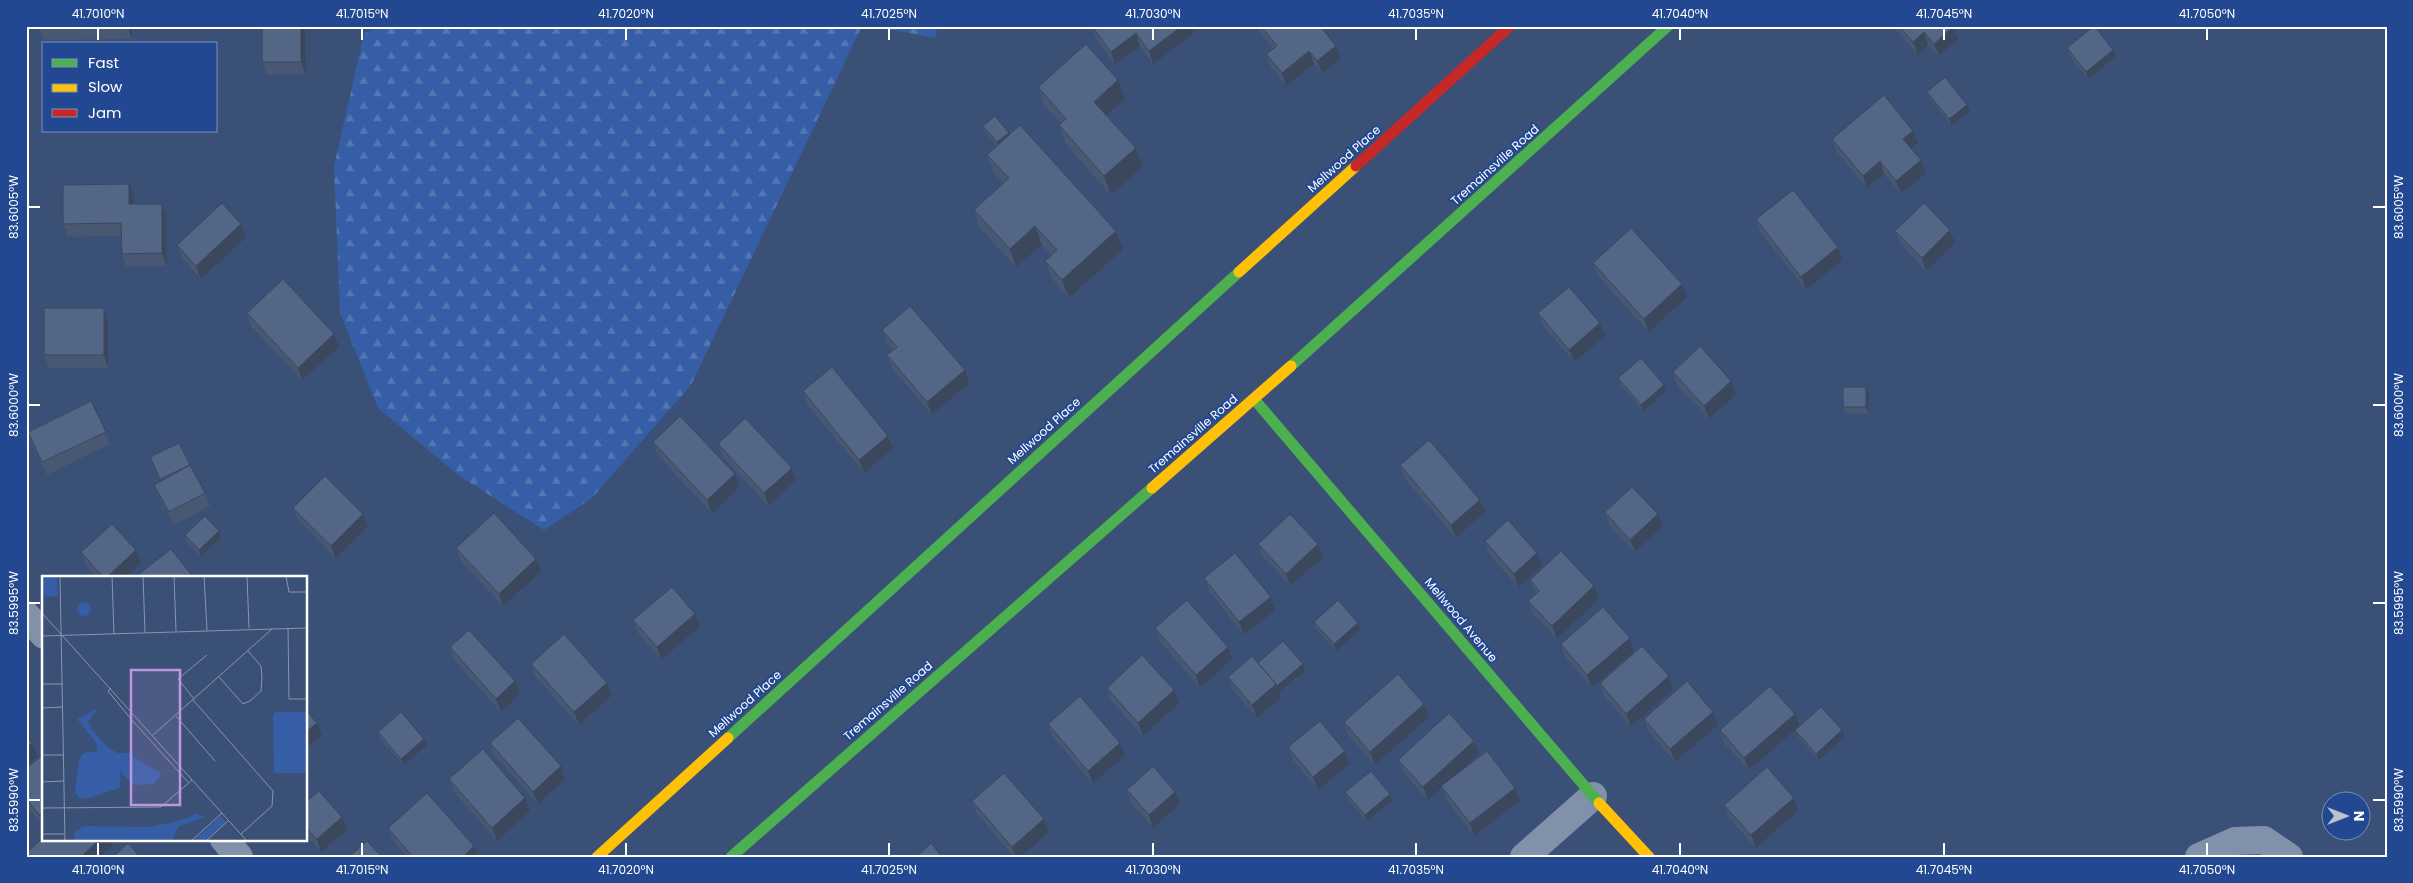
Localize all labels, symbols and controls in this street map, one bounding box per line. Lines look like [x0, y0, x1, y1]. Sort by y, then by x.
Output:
text: 41.7010°N [72, 5, 124, 22]
text: 41.7015°N [336, 5, 388, 22]
text: 41.7020°N [598, 5, 654, 22]
text: 41.7025°N [861, 5, 917, 22]
text: 41.7030°N [1125, 5, 1181, 22]
text: 41.7035°N [1388, 5, 1444, 22]
text: 41.7040°N [1652, 5, 1708, 22]
text: 41.7045°N [1916, 5, 1972, 22]
text: 41.7050°N [2179, 5, 2235, 22]
legend [42, 42, 218, 132]
text: Fast [88, 52, 119, 73]
text: Slow [88, 76, 123, 97]
text: Jam [88, 102, 122, 123]
street label: Tremainsville Road [1447, 120, 1542, 209]
street label: Mellwood Place [1303, 121, 1384, 196]
text: 83.6005°W [5, 175, 22, 239]
text: 83.6005°W [2390, 175, 2407, 239]
text: 83.6000°W [5, 373, 22, 437]
text: 83.6000°W [2390, 373, 2407, 437]
street label: Tremainsville Road [1144, 390, 1241, 477]
street label: Mellwood Place [1003, 393, 1084, 468]
text: 83.5995°W [5, 571, 22, 635]
text: 83.5995°W [2390, 571, 2407, 635]
street label: Mellwood Avenue [1421, 574, 1502, 665]
inset map [42, 576, 308, 840]
street label: Tremainsville Road [839, 657, 936, 744]
street label: Mellwood Place [704, 666, 785, 741]
text: 83.5990°W [5, 768, 22, 832]
text: 83.5990°W [2390, 768, 2407, 832]
north arrow [2320, 790, 2370, 840]
text: N [2349, 811, 2369, 821]
text: 41.7010°N [72, 861, 124, 878]
text: 41.7015°N [336, 861, 388, 878]
text: 41.7020°N [598, 861, 654, 878]
text: 41.7025°N [861, 861, 917, 878]
text: 41.7030°N [1125, 861, 1181, 878]
text: 41.7035°N [1388, 861, 1444, 878]
text: 41.7040°N [1652, 861, 1708, 878]
text: 41.7045°N [1916, 861, 1972, 878]
text: 41.7050°N [2179, 861, 2235, 878]

